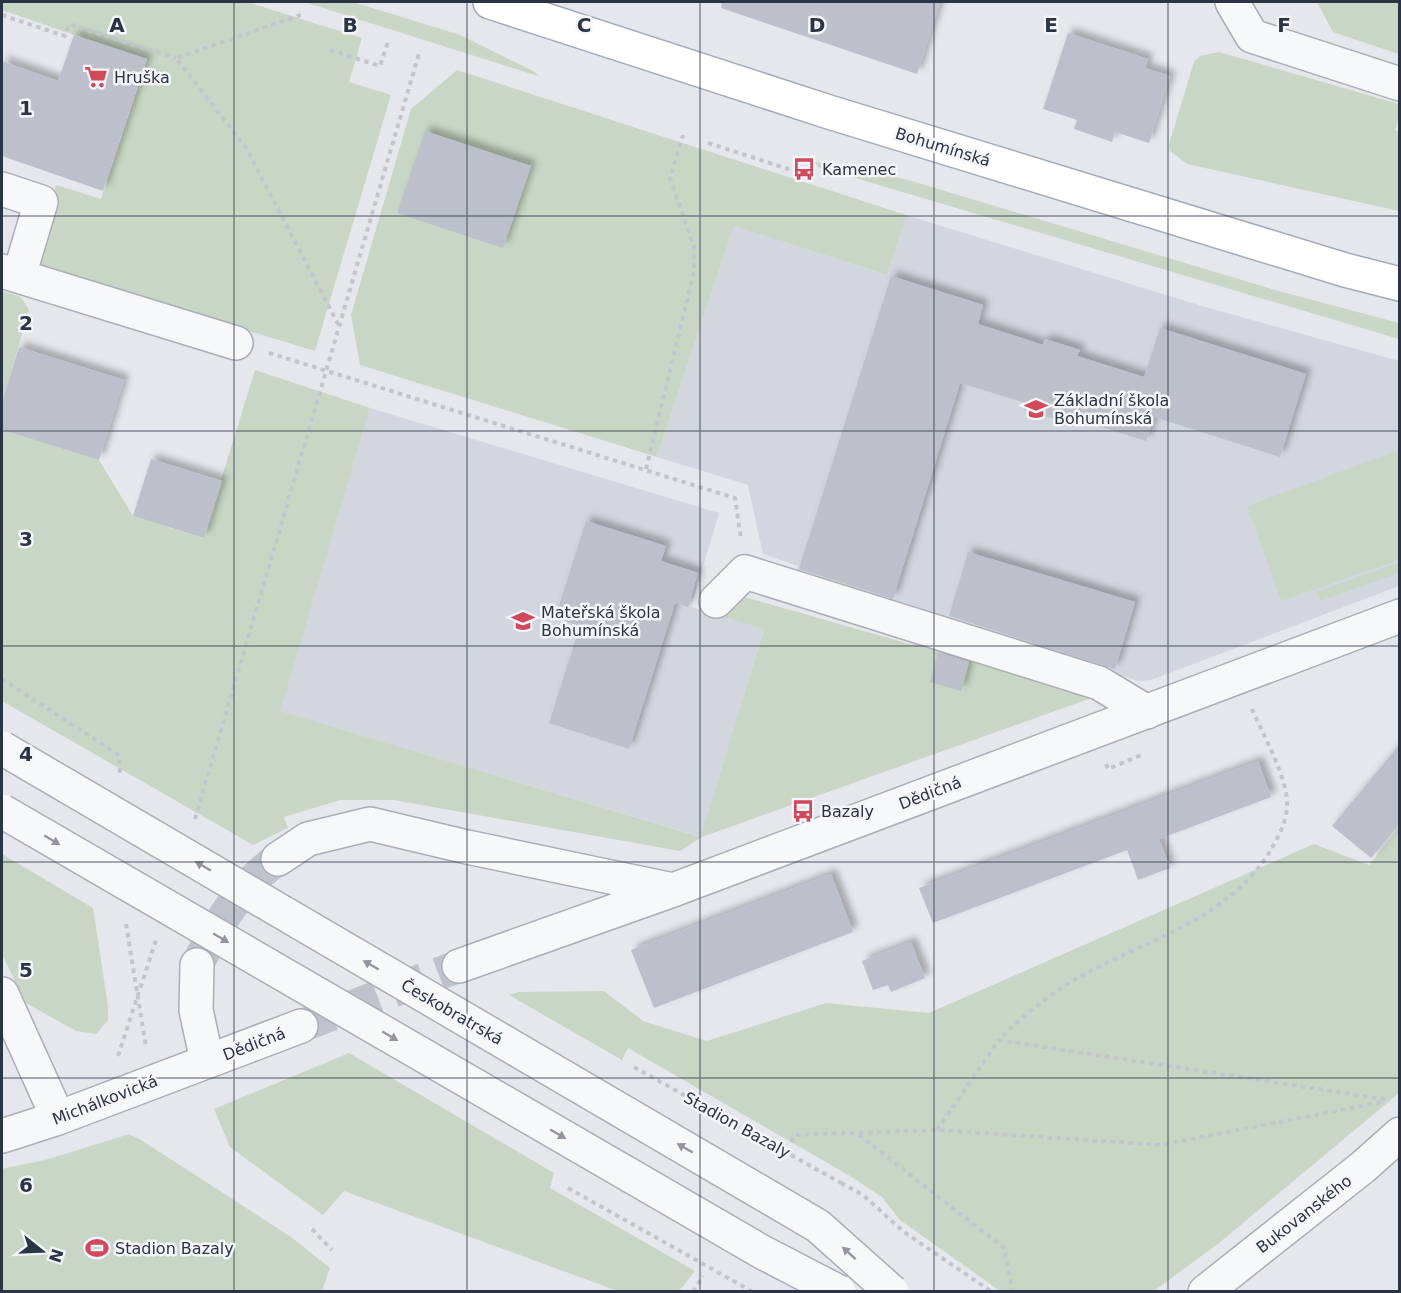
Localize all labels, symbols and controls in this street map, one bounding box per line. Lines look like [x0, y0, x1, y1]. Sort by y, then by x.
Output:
text: A [109, 13, 125, 37]
text: B [342, 13, 358, 37]
text: C [577, 13, 591, 37]
text: D [809, 13, 825, 37]
text: E [1044, 13, 1058, 37]
text: F [1277, 13, 1291, 37]
supermarket icon: Hruška [83, 64, 109, 90]
place label: Hruška [114, 68, 170, 87]
text: 1 [19, 96, 33, 120]
street label: Bohumínská [893, 124, 993, 170]
bus stop icon: Kamenec [791, 156, 817, 182]
place label: Kamenec [822, 160, 896, 179]
text: 2 [19, 311, 33, 335]
place label: Základní škola Bohumínská [1054, 391, 1169, 428]
school or university icon: Základní škola Bohumínská [1023, 396, 1049, 422]
text: 3 [19, 527, 33, 551]
place label: Mateřská škola Bohumínská [541, 603, 661, 640]
school or university icon: Mateřská škola Bohumínská [510, 608, 536, 634]
text: 4 [19, 742, 33, 766]
street label: Dědičná [896, 772, 964, 814]
bus stop icon: Bazaly [790, 798, 816, 824]
place label: Bazaly [821, 802, 874, 821]
one-way arrow [44, 835, 60, 846]
one-way arrow [195, 861, 211, 872]
one-way arrow [213, 933, 230, 943]
text: 5 [19, 958, 33, 982]
one-way arrow [363, 959, 379, 970]
street label: Českobratrská [398, 975, 506, 1049]
street label: Dědičná [220, 1023, 288, 1065]
one-way arrow [382, 1031, 399, 1041]
street label: Michálkovická [50, 1071, 160, 1129]
street label: Stadion Bazaly [680, 1088, 794, 1162]
one-way arrow [550, 1128, 566, 1139]
one-way arrow [676, 1143, 693, 1153]
street label: Bukovanského [1253, 1171, 1355, 1257]
text: 6 [19, 1173, 33, 1197]
north arrow [12, 1221, 72, 1281]
sports icon: Stadion Bazaly [84, 1235, 110, 1261]
place label: Stadion Bazaly [115, 1239, 234, 1258]
text: N [45, 1246, 67, 1265]
one-way arrow [841, 1246, 856, 1260]

